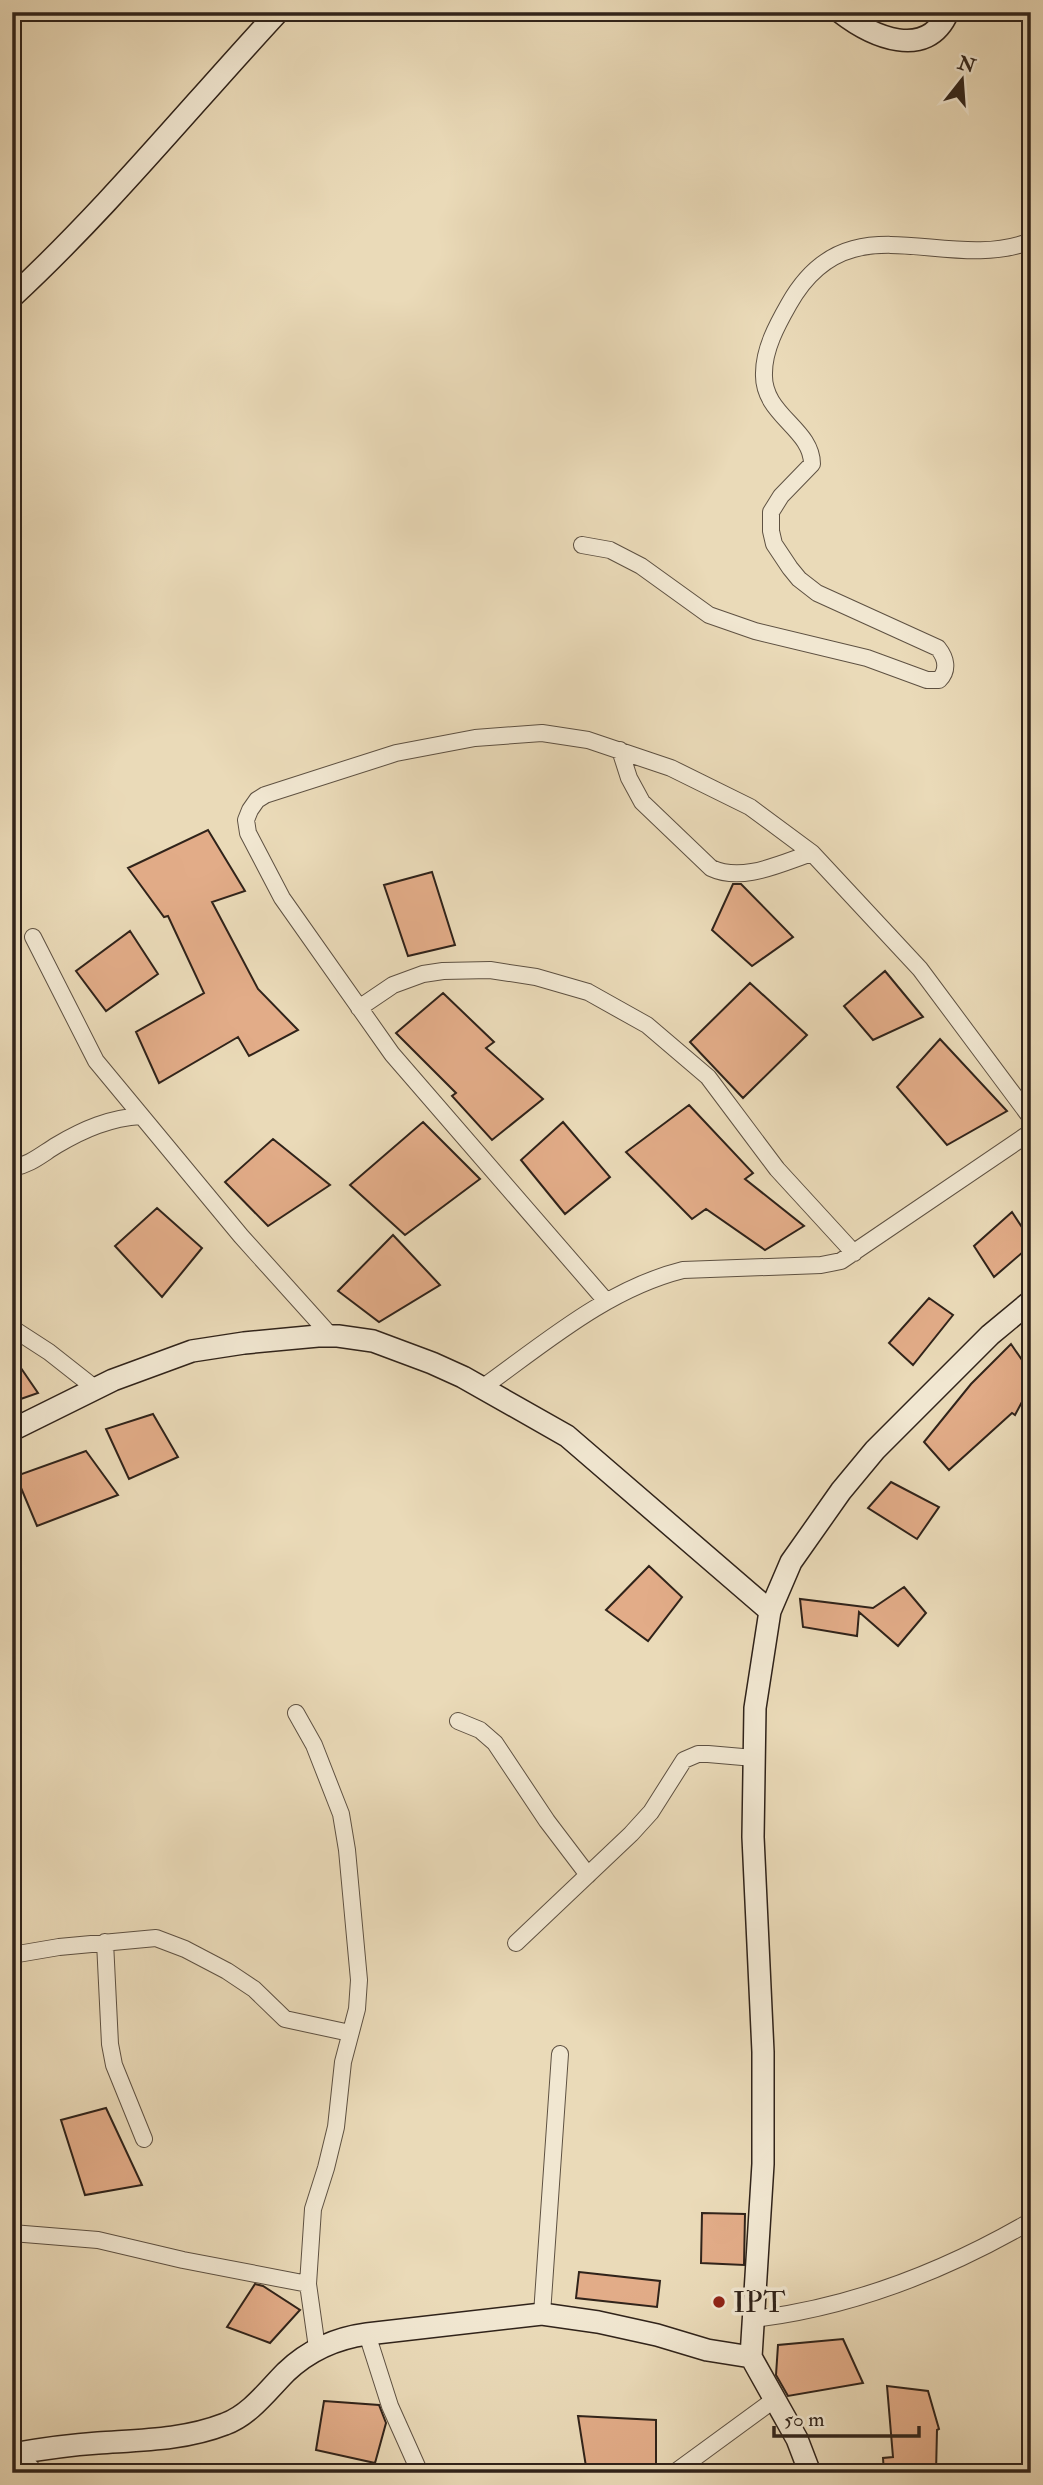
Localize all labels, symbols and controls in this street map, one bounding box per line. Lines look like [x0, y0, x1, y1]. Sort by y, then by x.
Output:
north arrow [928, 46, 998, 116]
text: N [954, 50, 979, 79]
place label: IPT [733, 2284, 786, 2321]
marker: IPT [711, 2294, 727, 2310]
scale bar [774, 2394, 919, 2438]
text: 50 m [784, 2406, 825, 2433]

